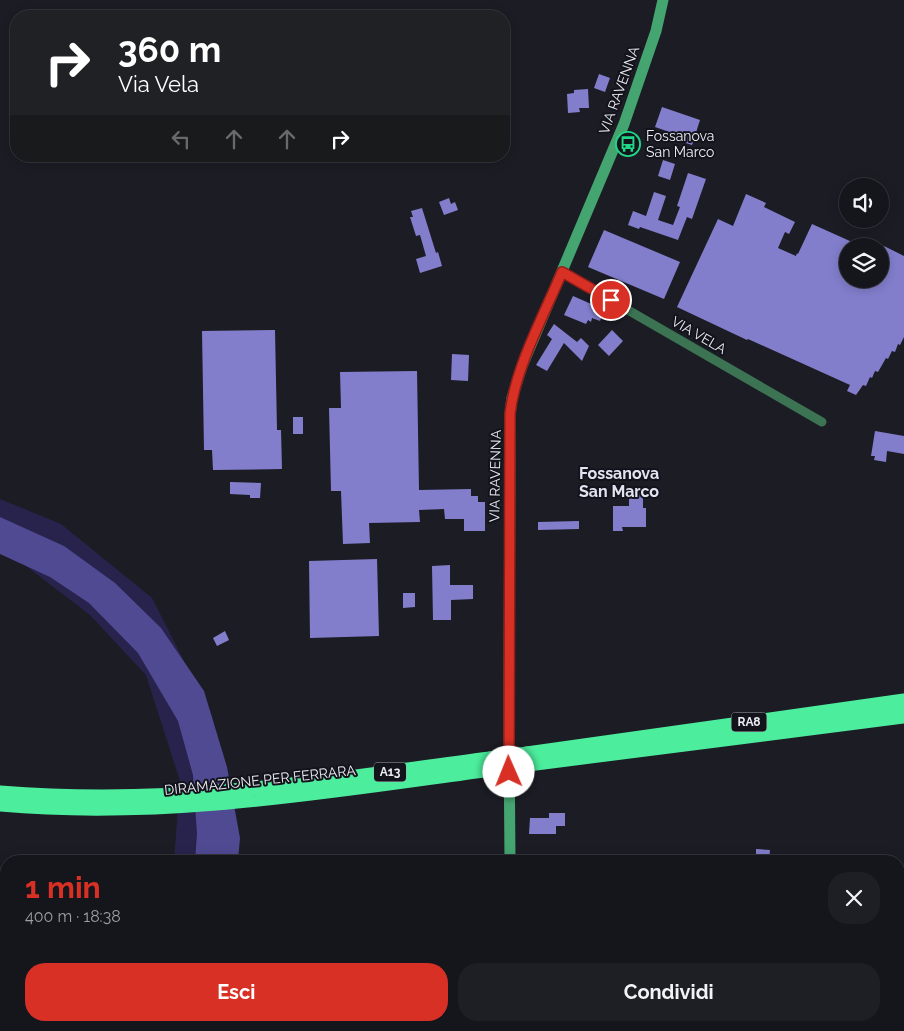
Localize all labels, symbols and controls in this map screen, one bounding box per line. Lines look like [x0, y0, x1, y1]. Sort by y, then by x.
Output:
text: 360 m [118, 29, 221, 70]
icon: right [35, 30, 100, 95]
street label: VIA RAVENNA [596, 43, 643, 136]
text: Via Vela [118, 71, 199, 97]
icon: left [167, 125, 195, 153]
icon: ahead [220, 125, 248, 153]
icon: ahead [273, 125, 301, 153]
icon: right [326, 125, 354, 153]
place label: Fossanova San Marco [646, 128, 714, 160]
bus stop icon: Fossanova San Marco [615, 131, 641, 157]
map controls [839, 178, 889, 288]
button: sound [839, 178, 889, 228]
button: layers [839, 238, 889, 288]
pin [590, 279, 632, 321]
icon: arrive [597, 286, 625, 314]
street label: VIA VELA [669, 313, 730, 357]
street label: VIA RAVENNA [486, 429, 504, 522]
district label: Fossanova San Marco [579, 464, 659, 501]
road number: RA8 [732, 712, 766, 732]
position arrow [482, 745, 534, 797]
street label: DIRAMAZIONE PER FERRARA [163, 762, 357, 798]
road number: A13 [374, 762, 406, 782]
text: 1 min [25, 870, 101, 905]
button: close [828, 872, 880, 924]
text: 400 m · 18:38 [25, 907, 121, 926]
button: Esci [25, 963, 448, 1021]
button: Condividi [458, 963, 880, 1021]

